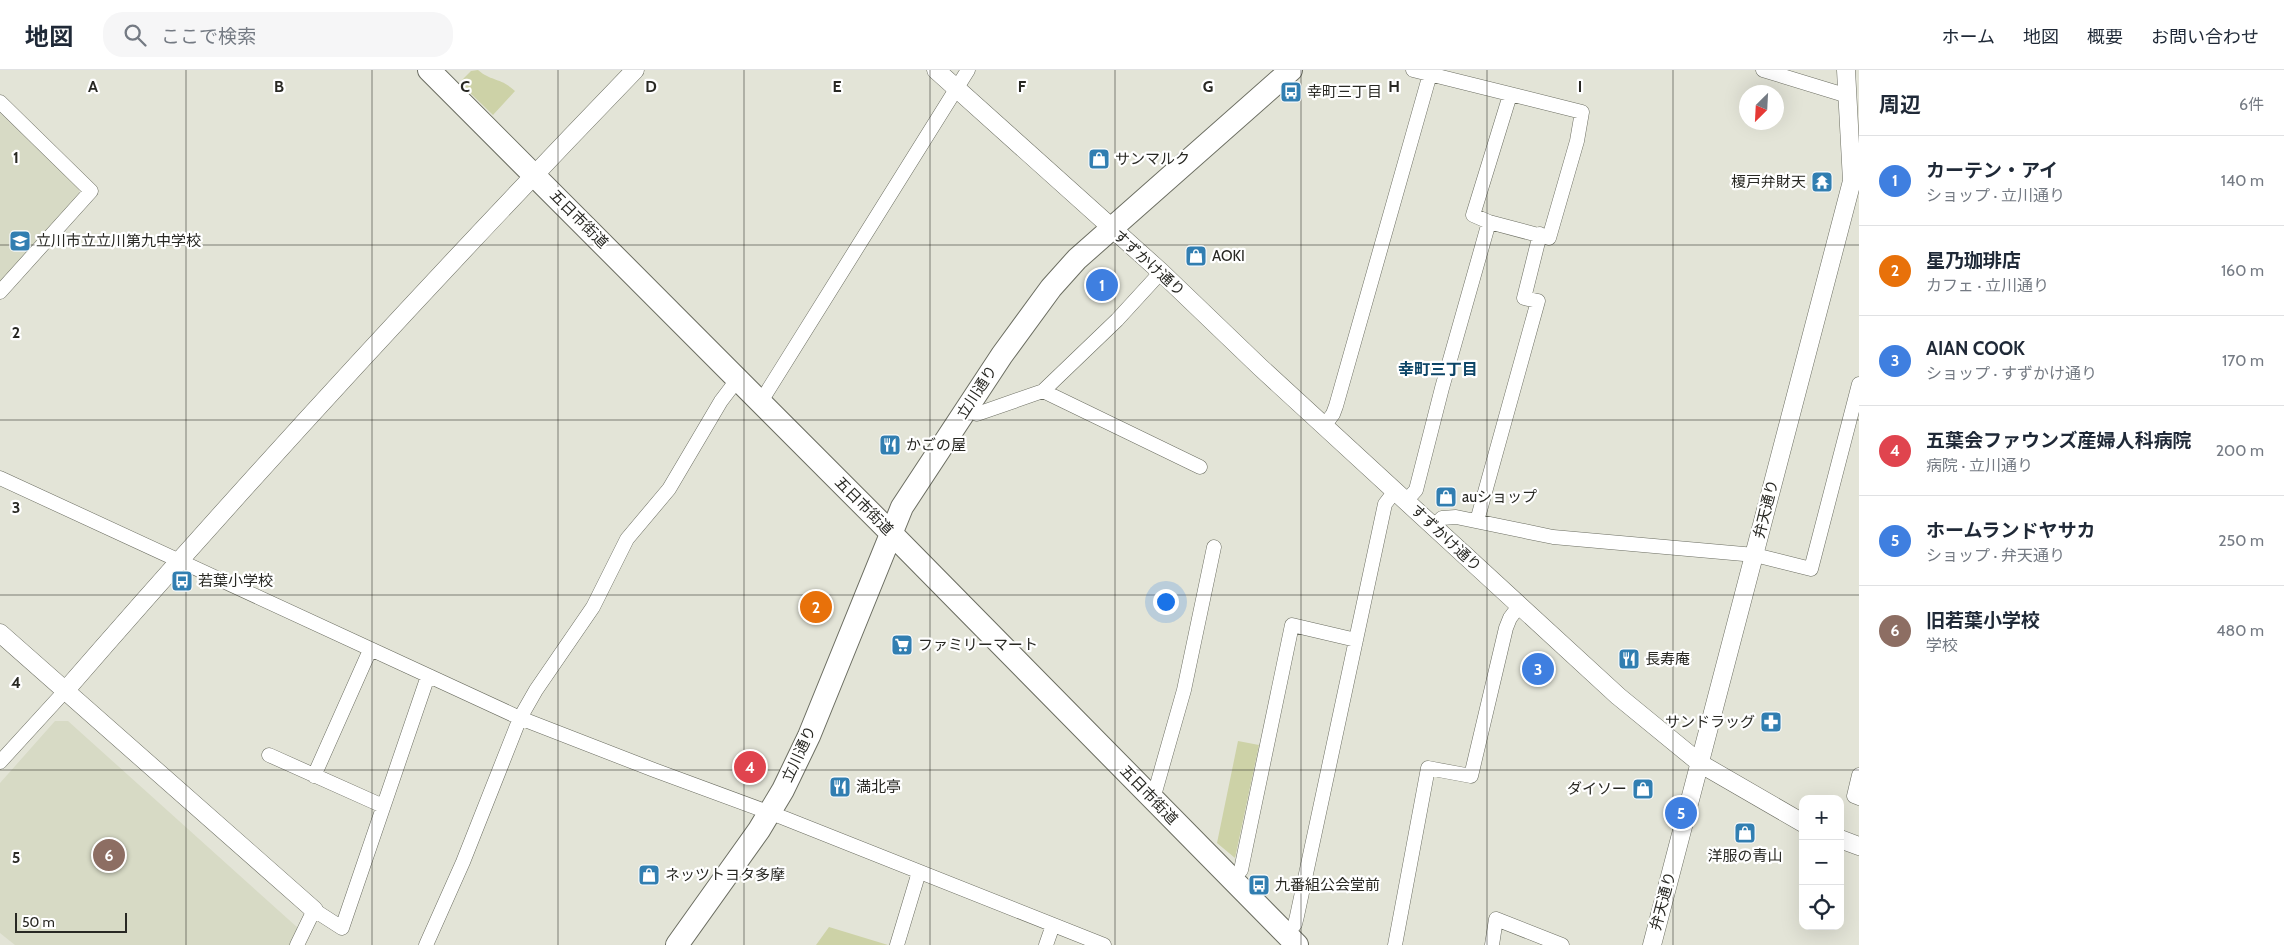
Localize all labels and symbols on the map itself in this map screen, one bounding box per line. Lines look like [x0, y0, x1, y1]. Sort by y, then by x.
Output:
text: A [88, 77, 98, 96]
text: B [274, 77, 284, 96]
text: C [460, 77, 470, 96]
text: D [645, 77, 657, 96]
text: E [832, 77, 842, 96]
text: F [1018, 77, 1027, 96]
text: G [1203, 77, 1213, 96]
text: H [1388, 77, 1400, 96]
text: I [1578, 77, 1582, 96]
bus stop icon: 幸町三丁目 [1279, 80, 1303, 104]
place label: 幸町三丁目 [1307, 83, 1382, 101]
north arrow [1739, 85, 1784, 130]
shop icon: サンマルク [1087, 147, 1111, 171]
text: 1 [13, 148, 19, 167]
place label: サンマルク [1115, 150, 1190, 168]
temple icon: 榎戸弁財天 [1810, 170, 1834, 194]
place label: 榎戸弁財天 [1731, 173, 1806, 191]
street label: 五日市街道 [546, 186, 612, 252]
street label: すずかけ通り [1110, 226, 1188, 300]
school or university icon: 立川市立立川第九中学校 [8, 229, 32, 253]
place label: 立川市立立川第九中学校 [36, 232, 201, 250]
shop icon: AOKI [1184, 244, 1208, 268]
place label: AOKI [1212, 247, 1245, 265]
pin: 1 [1086, 266, 1118, 304]
text: 2 [12, 323, 20, 342]
district label: 幸町三丁目 [1398, 360, 1478, 379]
street label: 立川通り [953, 362, 1001, 422]
restaurant icon: かごの屋 [878, 433, 902, 457]
place label: かごの屋 [906, 436, 966, 454]
street label: 五日市街道 [831, 473, 897, 539]
street label: 弁天通り [1750, 478, 1782, 540]
shop icon: auショップ [1434, 485, 1458, 509]
place label: auショップ [1462, 488, 1537, 506]
text: 3 [12, 498, 20, 517]
street label: すずかけ通り [1407, 501, 1485, 575]
bus stop icon: 若葉小学校 [170, 569, 194, 593]
place label: 若葉小学校 [198, 572, 273, 590]
pin: 2 [800, 588, 832, 626]
your location [1153, 589, 1179, 615]
supermarket icon: ファミリーマート [890, 633, 914, 657]
place label: ファミリーマート [918, 636, 1038, 654]
restaurant icon: 長寿庵 [1617, 647, 1641, 671]
pin: 3 [1522, 650, 1554, 688]
place label: 長寿庵 [1645, 650, 1690, 668]
text: 4 [11, 673, 21, 692]
pharmacy icon: サンドラッグ [1759, 710, 1783, 734]
place label: サンドラッグ [1665, 713, 1755, 731]
street label: 立川通り [778, 723, 820, 785]
pin: 4 [734, 748, 766, 786]
street label: 五日市街道 [1116, 762, 1182, 828]
restaurant icon: 満北亭 [828, 775, 852, 799]
shop icon: ダイソー [1631, 777, 1655, 801]
place label: 満北亭 [856, 778, 901, 796]
place label: ダイソー [1567, 780, 1627, 798]
pin: 5 [1665, 794, 1697, 832]
shop icon: 洋服の青山 [1733, 821, 1757, 845]
pin: 6 [93, 836, 125, 874]
place label: 洋服の青山 [1707, 847, 1783, 865]
text: 5 [12, 848, 20, 867]
shop icon: ネッツトヨタ多摩 [637, 863, 661, 887]
place label: ネッツトヨタ多摩 [665, 866, 785, 884]
street label: 弁天通り [1647, 870, 1679, 932]
bus stop icon: 九番組公会堂前 [1247, 873, 1271, 897]
place label: 九番組公会堂前 [1275, 876, 1380, 894]
scale bar [15, 910, 128, 933]

